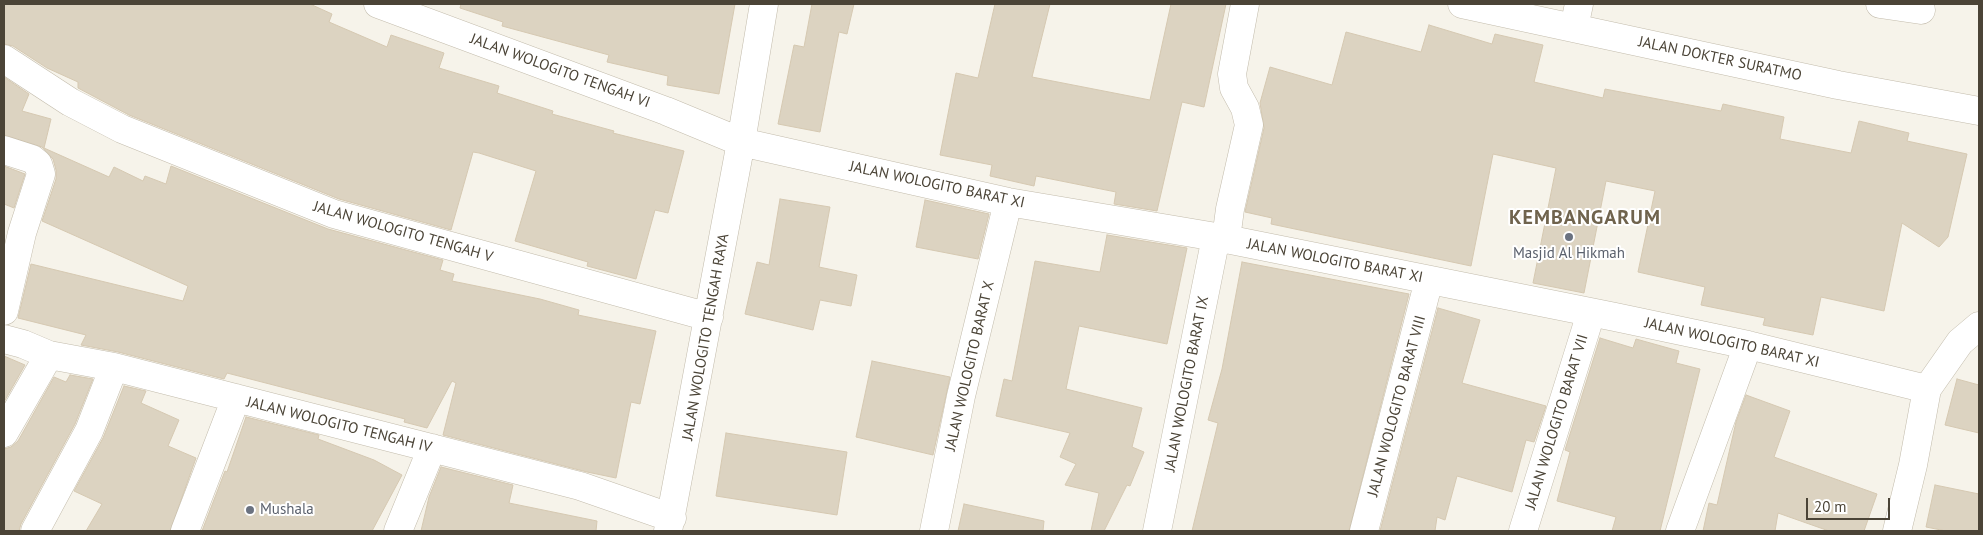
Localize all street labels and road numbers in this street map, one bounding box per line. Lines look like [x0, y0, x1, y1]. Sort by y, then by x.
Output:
street label: JALAN WOLOGITO TENGAH VI [468, 30, 652, 112]
street label: JALAN DOKTER SURATMO [1637, 33, 1803, 85]
street label: JALAN WOLOGITO BARAT XI [848, 158, 1026, 212]
street label: JALAN WOLOGITO TENGAH V [311, 198, 495, 266]
street label: JALAN WOLOGITO TENGAH RAYA [679, 232, 733, 442]
street label: JALAN WOLOGITO BARAT XI [1246, 235, 1424, 287]
street label: JALAN WOLOGITO BARAT X [942, 279, 998, 453]
street label: JALAN WOLOGITO BARAT IX [1161, 295, 1213, 473]
street label: JALAN WOLOGITO BARAT VIII [1364, 314, 1430, 498]
street label: JALAN WOLOGITO BARAT XI [1643, 314, 1821, 372]
street label: JALAN WOLOGITO BARAT VII [1522, 332, 1592, 512]
street label: JALAN WOLOGITO TENGAH IV [245, 393, 433, 457]

